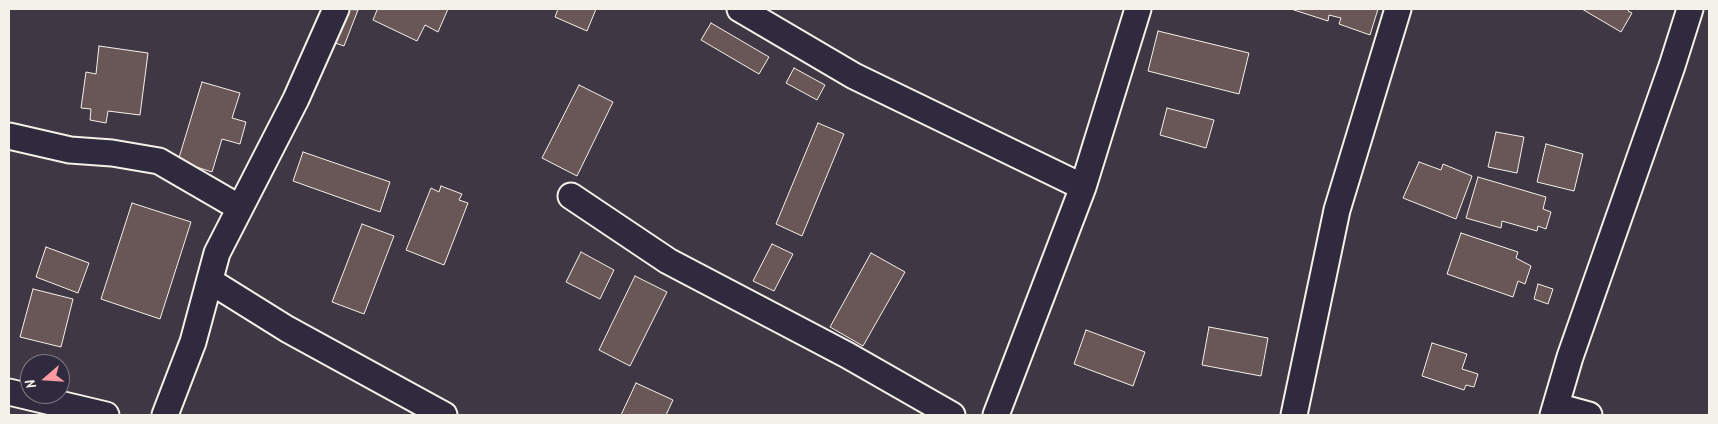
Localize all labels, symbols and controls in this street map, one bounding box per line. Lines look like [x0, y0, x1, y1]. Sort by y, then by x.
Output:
north arrow [20, 354, 70, 404]
text: N [20, 376, 44, 391]

